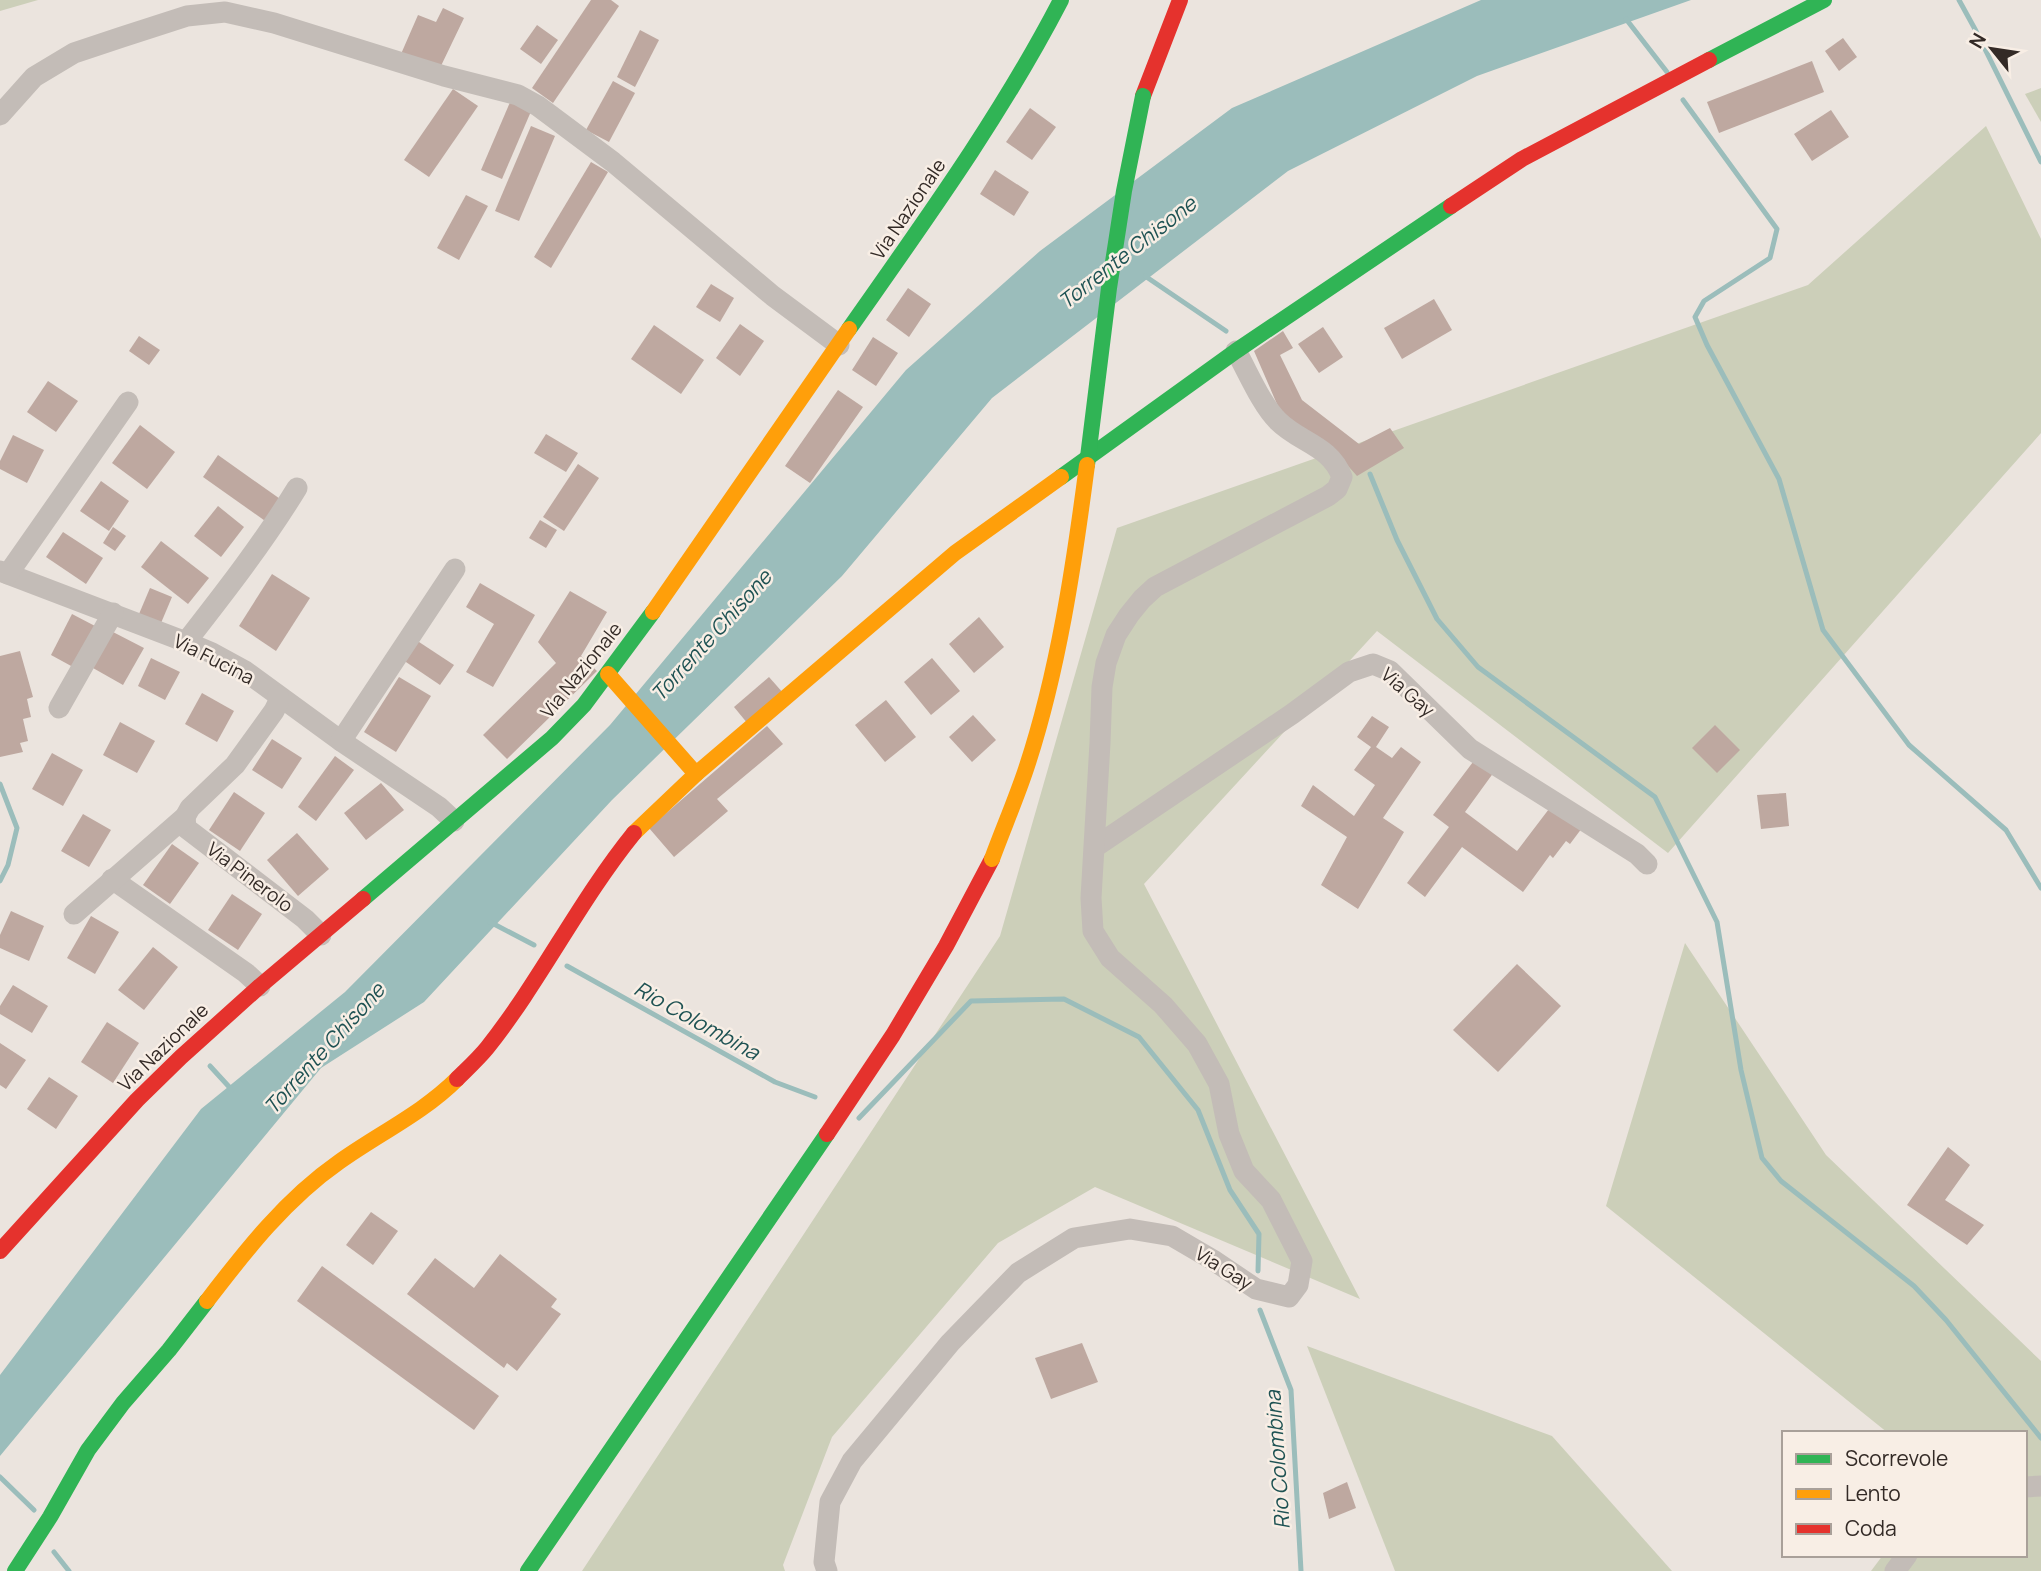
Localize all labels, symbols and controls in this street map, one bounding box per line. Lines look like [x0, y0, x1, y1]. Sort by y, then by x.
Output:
north arrow [1957, 14, 2027, 84]
text: N [1963, 28, 1992, 53]
street label: Via Nazionale [865, 153, 951, 265]
water label: Torrente Chisone [1052, 188, 1203, 315]
water label: Torrente Chisone [645, 562, 779, 707]
street label: Via Nazionale [534, 617, 628, 723]
street label: Via Fucina [169, 628, 259, 690]
street label: Via Gay [1376, 661, 1440, 723]
street label: Via Pinerolo [202, 836, 298, 918]
water label: Rio Colombina [630, 974, 766, 1067]
water label: Torrente Chisone [258, 975, 392, 1120]
street label: Via Nazionale [112, 997, 214, 1097]
street label: Via Gay [1190, 1240, 1258, 1296]
water label: Rio Colombina [1258, 1388, 1296, 1530]
legend [1782, 1431, 2027, 1557]
text: Scorrevole [1845, 1444, 1948, 1472]
text: Lento [1845, 1479, 1901, 1507]
text: Coda [1845, 1514, 1897, 1542]

